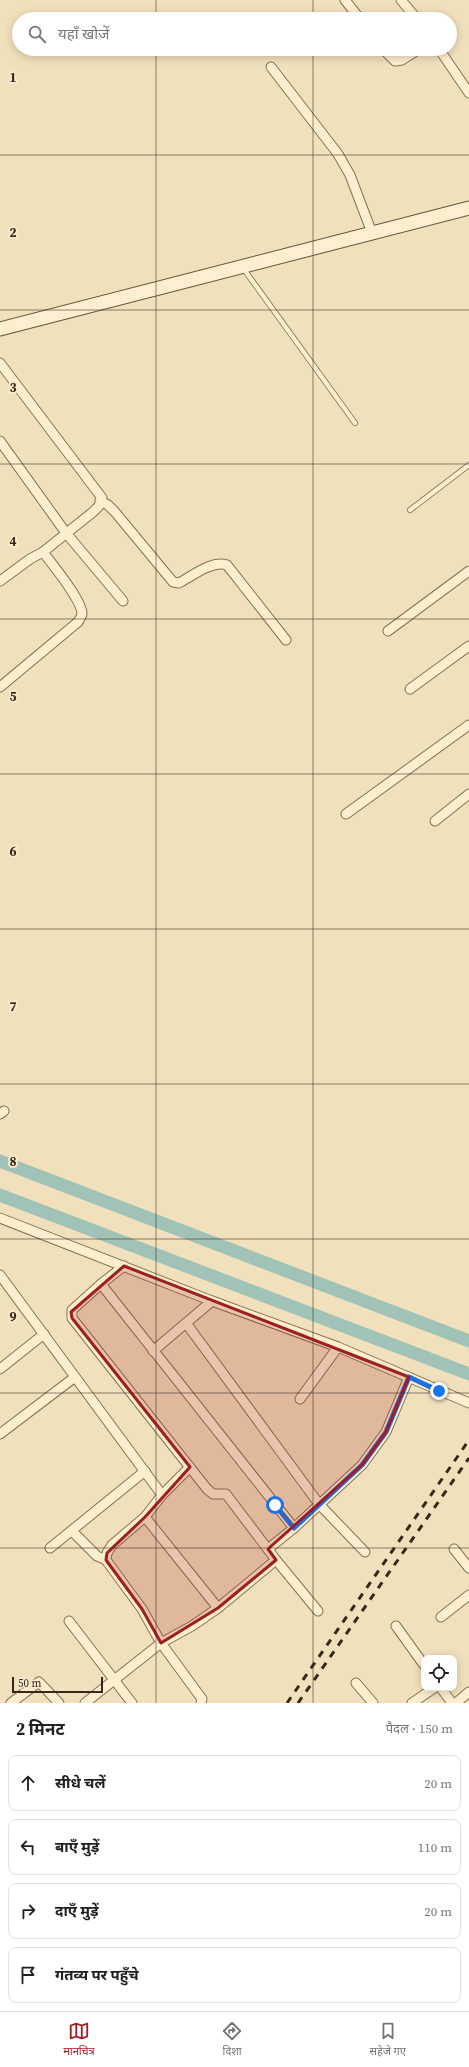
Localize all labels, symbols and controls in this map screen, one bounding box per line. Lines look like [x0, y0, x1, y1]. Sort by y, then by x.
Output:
search box [12, 12, 457, 56]
icon: search [26, 23, 48, 45]
text: यहाँ खोजें [58, 23, 109, 44]
text: 1 [9, 69, 17, 86]
text: 2 [9, 224, 17, 241]
text: 3 [9, 379, 17, 396]
text: 4 [9, 533, 17, 550]
text: 5 [9, 688, 17, 705]
text: 6 [9, 843, 17, 860]
text: 7 [9, 998, 17, 1015]
text: 8 [9, 1153, 17, 1170]
text: 9 [9, 1308, 17, 1325]
route end [430, 1382, 448, 1400]
route start [266, 1496, 284, 1514]
map controls [421, 1655, 457, 1691]
button: locate [421, 1655, 457, 1691]
scale bar [12, 1675, 103, 1694]
text: 50 m [18, 1676, 41, 1691]
text: 2 मिनट [16, 1717, 65, 1741]
text: पैदल · 150 m [386, 1720, 453, 1737]
icon: ahead [17, 1772, 39, 1794]
text: सीधे चलें [55, 1772, 106, 1793]
text: 20 m [424, 1775, 452, 1792]
icon: left [17, 1836, 39, 1858]
text: बाएँ मुड़ें [55, 1836, 99, 1857]
text: 110 m [418, 1839, 452, 1856]
icon: right [17, 1900, 39, 1922]
text: दाएँ मुड़ें [55, 1900, 99, 1921]
text: 20 m [424, 1903, 452, 1920]
icon: arrive [17, 1964, 39, 1986]
text: गंतव्य पर पहुँचे [55, 1964, 139, 1985]
tab: मानचित्र [63, 2020, 95, 2059]
tab: दिशा [221, 2020, 243, 2059]
tab: सहेजे गए [370, 2020, 406, 2059]

